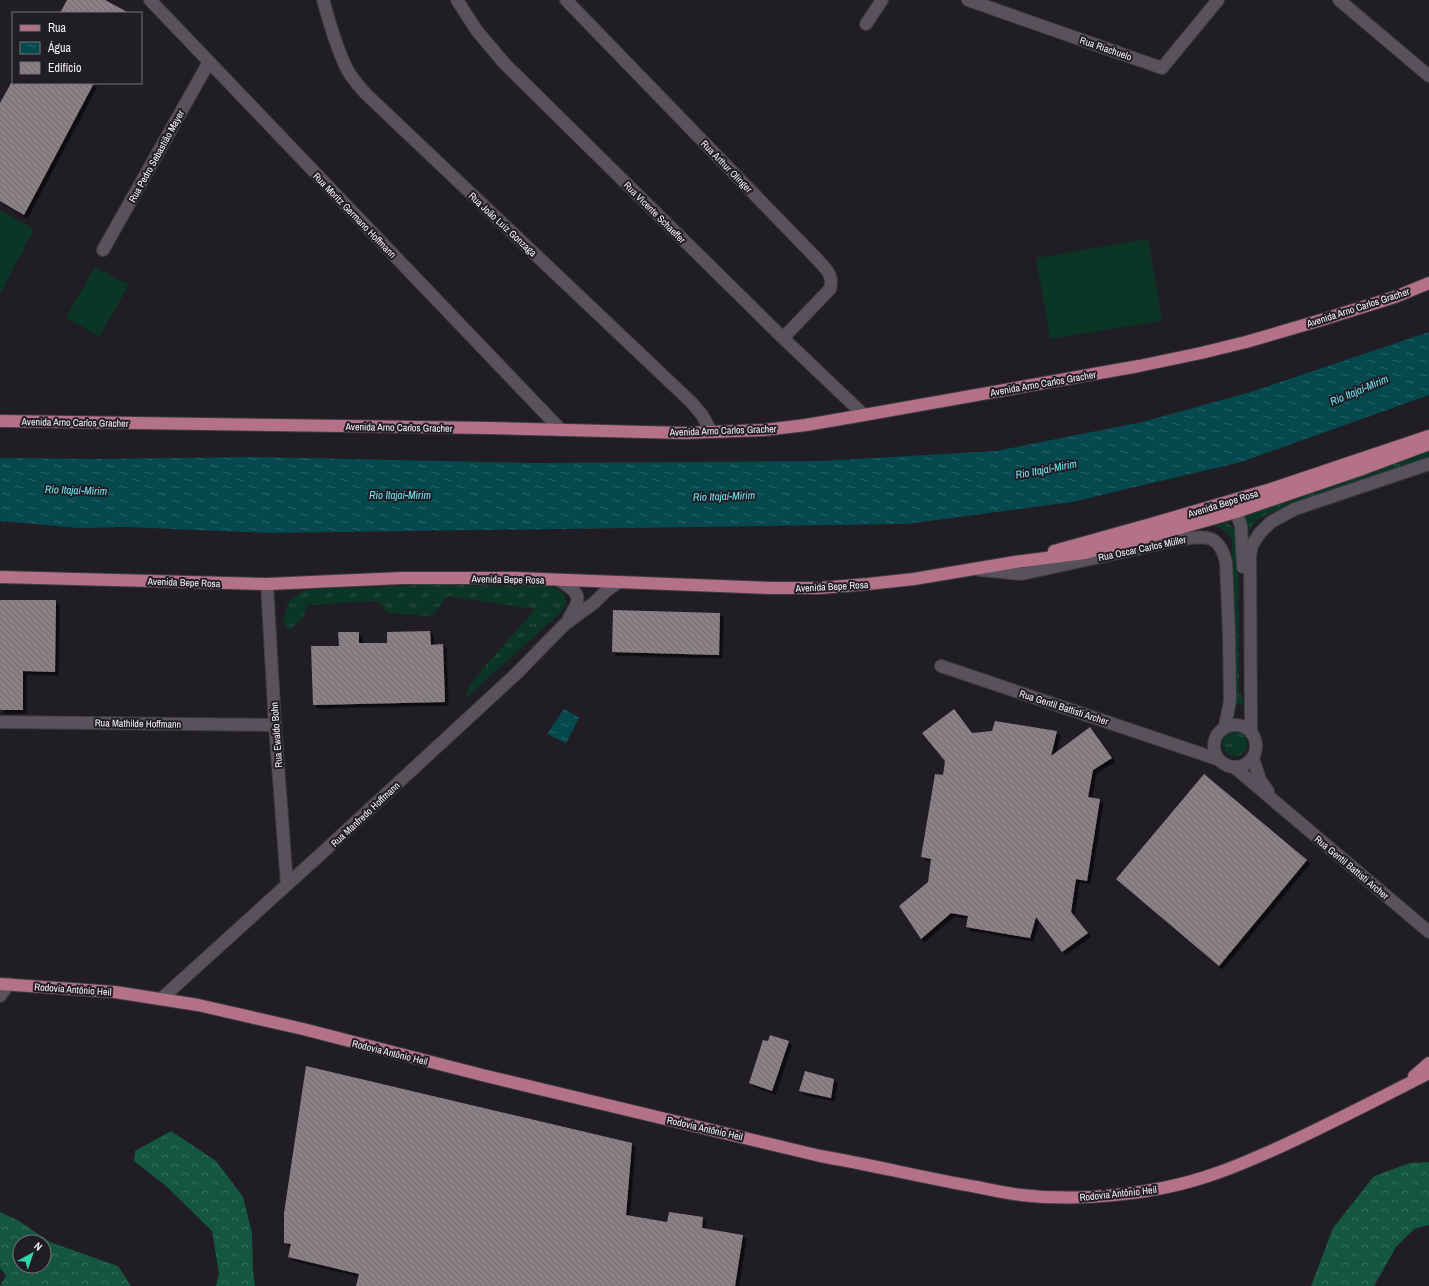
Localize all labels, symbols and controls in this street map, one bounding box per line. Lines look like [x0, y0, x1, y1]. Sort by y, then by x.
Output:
legend [12, 12, 142, 84]
text: Rua [48, 20, 67, 36]
street label: Rua Riachuelo [1078, 33, 1134, 64]
text: Água [47, 40, 72, 56]
text: Edifício [48, 60, 81, 76]
street label: Rua Pedro Sebastião Mayer [126, 108, 187, 205]
street label: Rua Arthur Olinger [698, 137, 755, 196]
street label: Rua Moritz Germano Hoffmann [310, 170, 399, 261]
street label: Rua Vicente Schaeffer [621, 179, 689, 246]
street label: Rua João Luiz Gonzaga [466, 189, 540, 260]
street label: Avenida Arno Carlos Gracher [1304, 285, 1411, 330]
street label: Avenida Arno Carlos Gracher [988, 368, 1097, 399]
water label: Rio Itajaí-Mirim [1328, 371, 1391, 409]
street label: Avenida Arno Carlos Gracher [20, 415, 129, 430]
street label: Avenida Arno Carlos Gracher [344, 420, 453, 435]
street label: Avenida Arno Carlos Gracher [668, 422, 777, 439]
water label: Rio Itajaí-Mirim [1014, 456, 1078, 482]
water label: Rio Itajaí-Mirim [45, 482, 108, 498]
street label: Avenida Bepe Rosa [1185, 486, 1260, 521]
water label: Rio Itajaí-Mirim [369, 488, 432, 502]
water label: Rio Itajaí-Mirim [693, 488, 756, 504]
street label: Rua Oscar Carlos Müller [1097, 533, 1188, 564]
street label: Avenida Bepe Rosa [470, 572, 545, 587]
street label: Avenida Bepe Rosa [146, 575, 221, 590]
street label: Avenida Bepe Rosa [794, 578, 869, 595]
street label: Rua Gentil Battisti Archer [1018, 687, 1110, 728]
street label: Rua Ewaldo Bohn [268, 702, 285, 768]
street label: Rua Mathilde Hoffmann [95, 716, 181, 731]
street label: Rua Manfredo Hoffmann [328, 779, 403, 850]
street label: Rua Gentil Battisti Archer [1312, 833, 1392, 902]
street label: Rodovia Antônio Heil [34, 980, 112, 999]
street label: Rodovia Antônio Heil [351, 1037, 429, 1068]
street label: Rodovia Antônio Heil [666, 1113, 744, 1144]
street label: Rodovia Antônio Heil [1079, 1183, 1157, 1204]
north arrow [12, 1234, 52, 1274]
text: N [31, 1239, 45, 1254]

